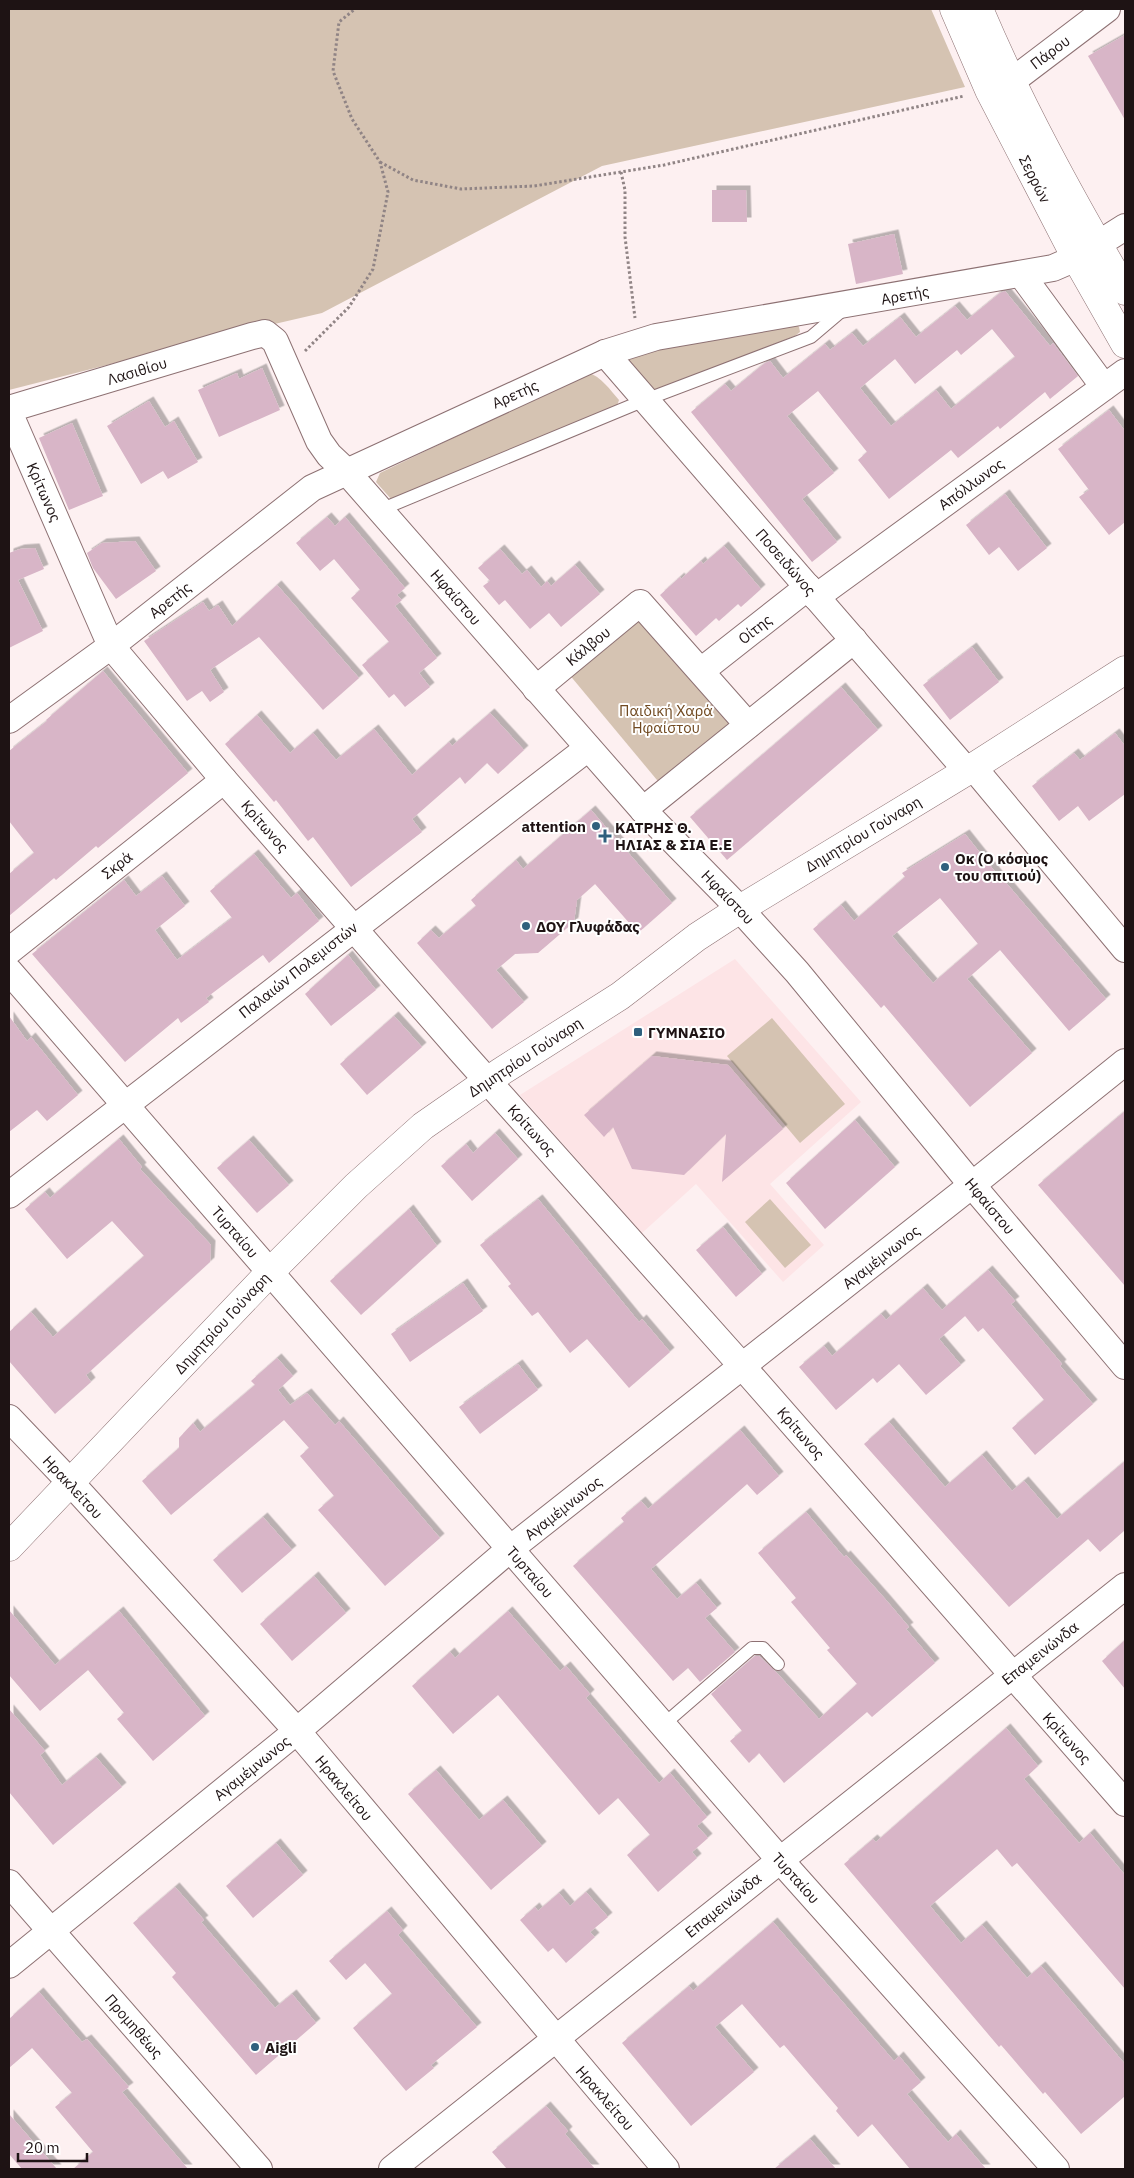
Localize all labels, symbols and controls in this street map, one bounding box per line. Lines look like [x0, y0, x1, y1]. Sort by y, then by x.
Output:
street label: Πάρου [1026, 31, 1074, 73]
street label: Σερρών [1015, 152, 1055, 206]
street label: Αρετής [879, 281, 931, 309]
street label: Λασιθίου [105, 353, 169, 389]
street label: Αρετής [489, 375, 541, 413]
street label: Απόλλωνος [934, 454, 1008, 514]
street label: Κρίτωνος [23, 459, 65, 525]
street label: Ποσειδώνος [752, 525, 820, 599]
street label: Ηφαίστου [426, 565, 486, 629]
street label: Αρετής [145, 578, 195, 622]
street label: Οίτης [734, 610, 776, 648]
street label: Κάλβου [562, 622, 614, 670]
park label: Παιδική Χαρά Ηφαίστου [619, 701, 713, 737]
street label: Δημητρίου Γούναρη [801, 792, 925, 876]
street label: Κρίτωνος [237, 796, 293, 856]
place label: attention [521, 817, 586, 836]
place label: ΚΑΤΡΗΣ Θ. ΗΛΙΑΣ & ΣΙΑ Ε.Ε [615, 818, 732, 854]
marker: attention [590, 820, 602, 832]
marker: ΚΑΤΡΗΣ Θ. ΗΛΙΑΣ & ΣΙΑ Ε.Ε [599, 830, 611, 842]
street label: Σκρά [98, 847, 137, 883]
place label: Οκ (Ο κόσμος του σπιτιού) [955, 849, 1049, 885]
marker: Οκ (Ο κόσμος του σπιτιού) [939, 861, 951, 873]
street label: Ηφαίστου [697, 866, 759, 928]
place label: ΔΟΥ Γλυφάδας [536, 917, 640, 936]
street label: Παλαιών Πολεμιστών [235, 918, 361, 1022]
marker: ΔΟΥ Γλυφάδας [520, 920, 532, 932]
street label: Δημητρίου Γούναρη [464, 1013, 586, 1101]
place label: ΓΥΜΝΑΣΙΟ [648, 1023, 725, 1042]
marker: ΓΥΜΝΑΣΙΟ [632, 1026, 644, 1038]
street label: Κρίτωνος [504, 1100, 560, 1160]
street label: Ηφαίστου [961, 1174, 1019, 1238]
street label: Τυρταίου [207, 1202, 263, 1262]
street label: Αγαμέμνωνος [838, 1221, 924, 1293]
street label: Δημητρίου Γούναρη [170, 1268, 274, 1378]
street label: Κρίτωνος [773, 1403, 829, 1463]
street label: Ηρακλείτου [39, 1451, 107, 1523]
street label: Αγαμέμνωνος [520, 1472, 606, 1544]
street label: Τυρταίου [502, 1542, 558, 1602]
street label: Επαμεινώνδα [998, 1617, 1083, 1689]
street label: Κρίτωνος [1039, 1708, 1095, 1768]
street label: Αγαμέμνωνος [210, 1731, 294, 1805]
street label: Ηρακλείτου [311, 1751, 377, 1825]
street label: Τυρταίου [768, 1849, 824, 1907]
street label: Επαμεινώνδα [681, 1868, 765, 1942]
street label: Προμηθέως [101, 1990, 167, 2062]
place label: Aigli [265, 2038, 297, 2057]
marker: Aigli [249, 2041, 261, 2053]
street label: Ηρακλείτου [572, 2062, 638, 2134]
scale bar [18, 2130, 86, 2162]
text: 20 m [25, 2138, 60, 2157]

